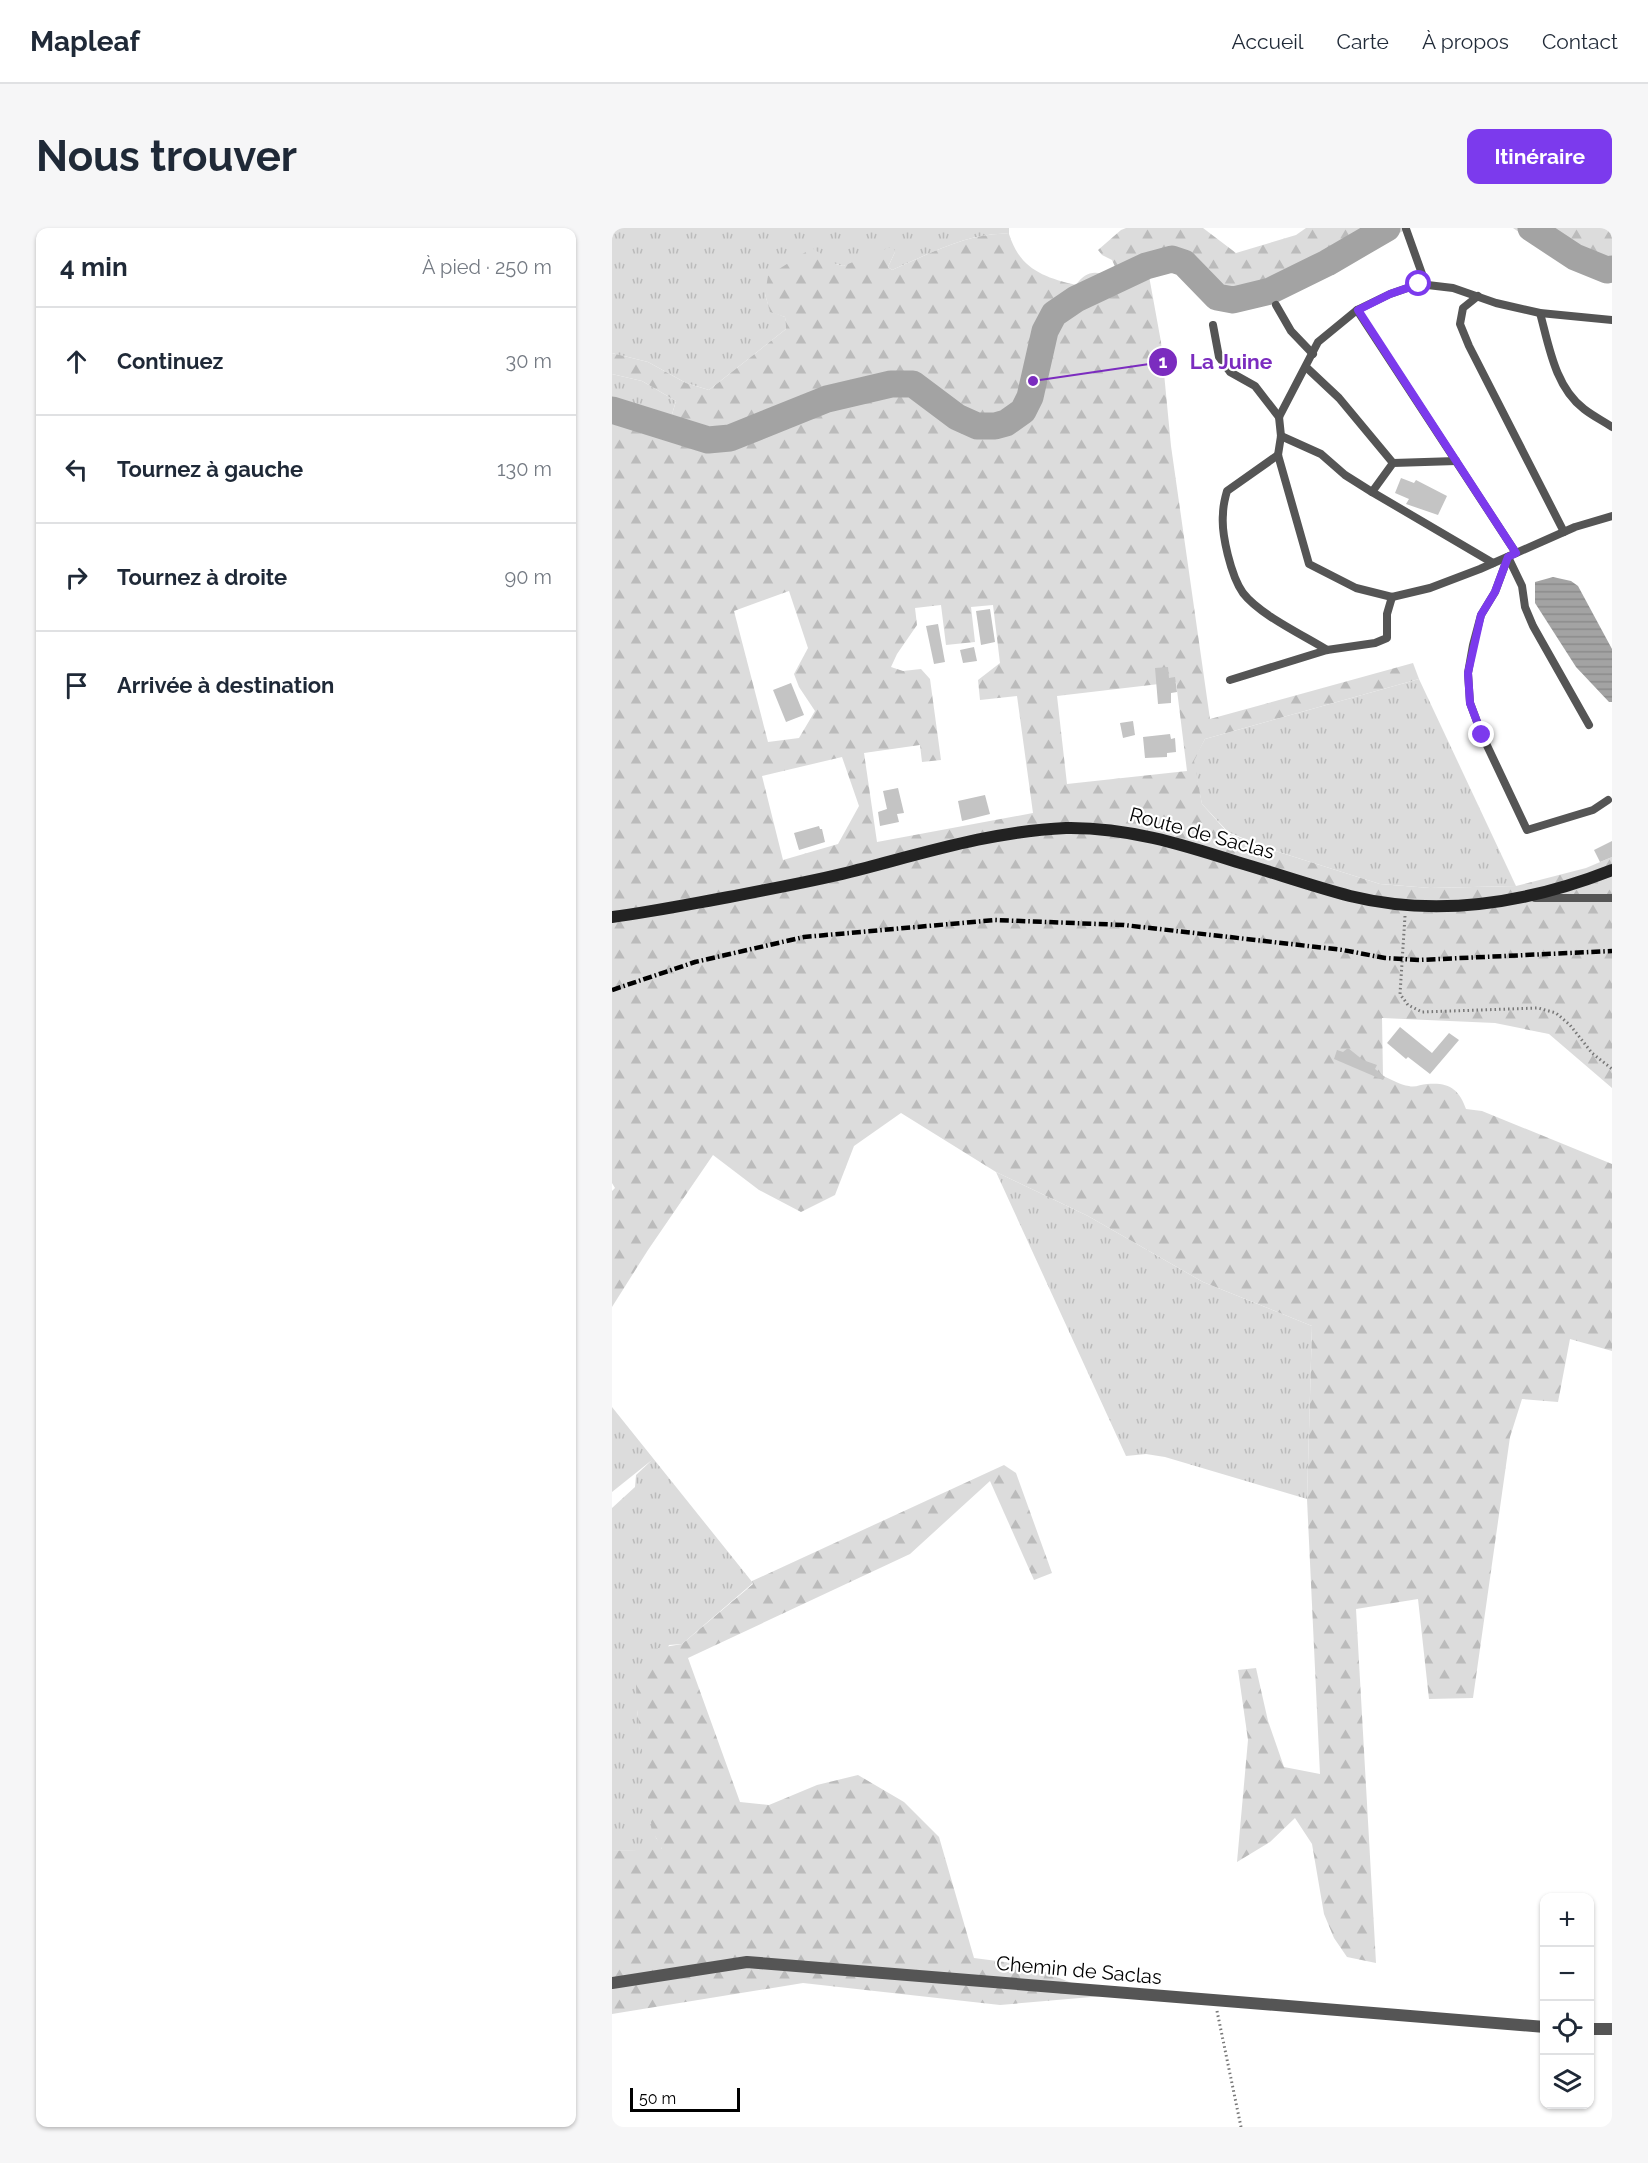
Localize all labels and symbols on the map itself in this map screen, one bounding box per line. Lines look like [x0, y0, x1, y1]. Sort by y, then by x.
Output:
route start [1405, 270, 1431, 296]
callout: La Juine [1148, 342, 1285, 381]
text: La Juine [1190, 349, 1273, 374]
text: 1 [1159, 351, 1168, 372]
route end [1468, 721, 1494, 747]
street label: Route de Saclas [1127, 802, 1277, 864]
street label: Chemin de Saclas [995, 1951, 1163, 1989]
scale bar [630, 2085, 740, 2112]

